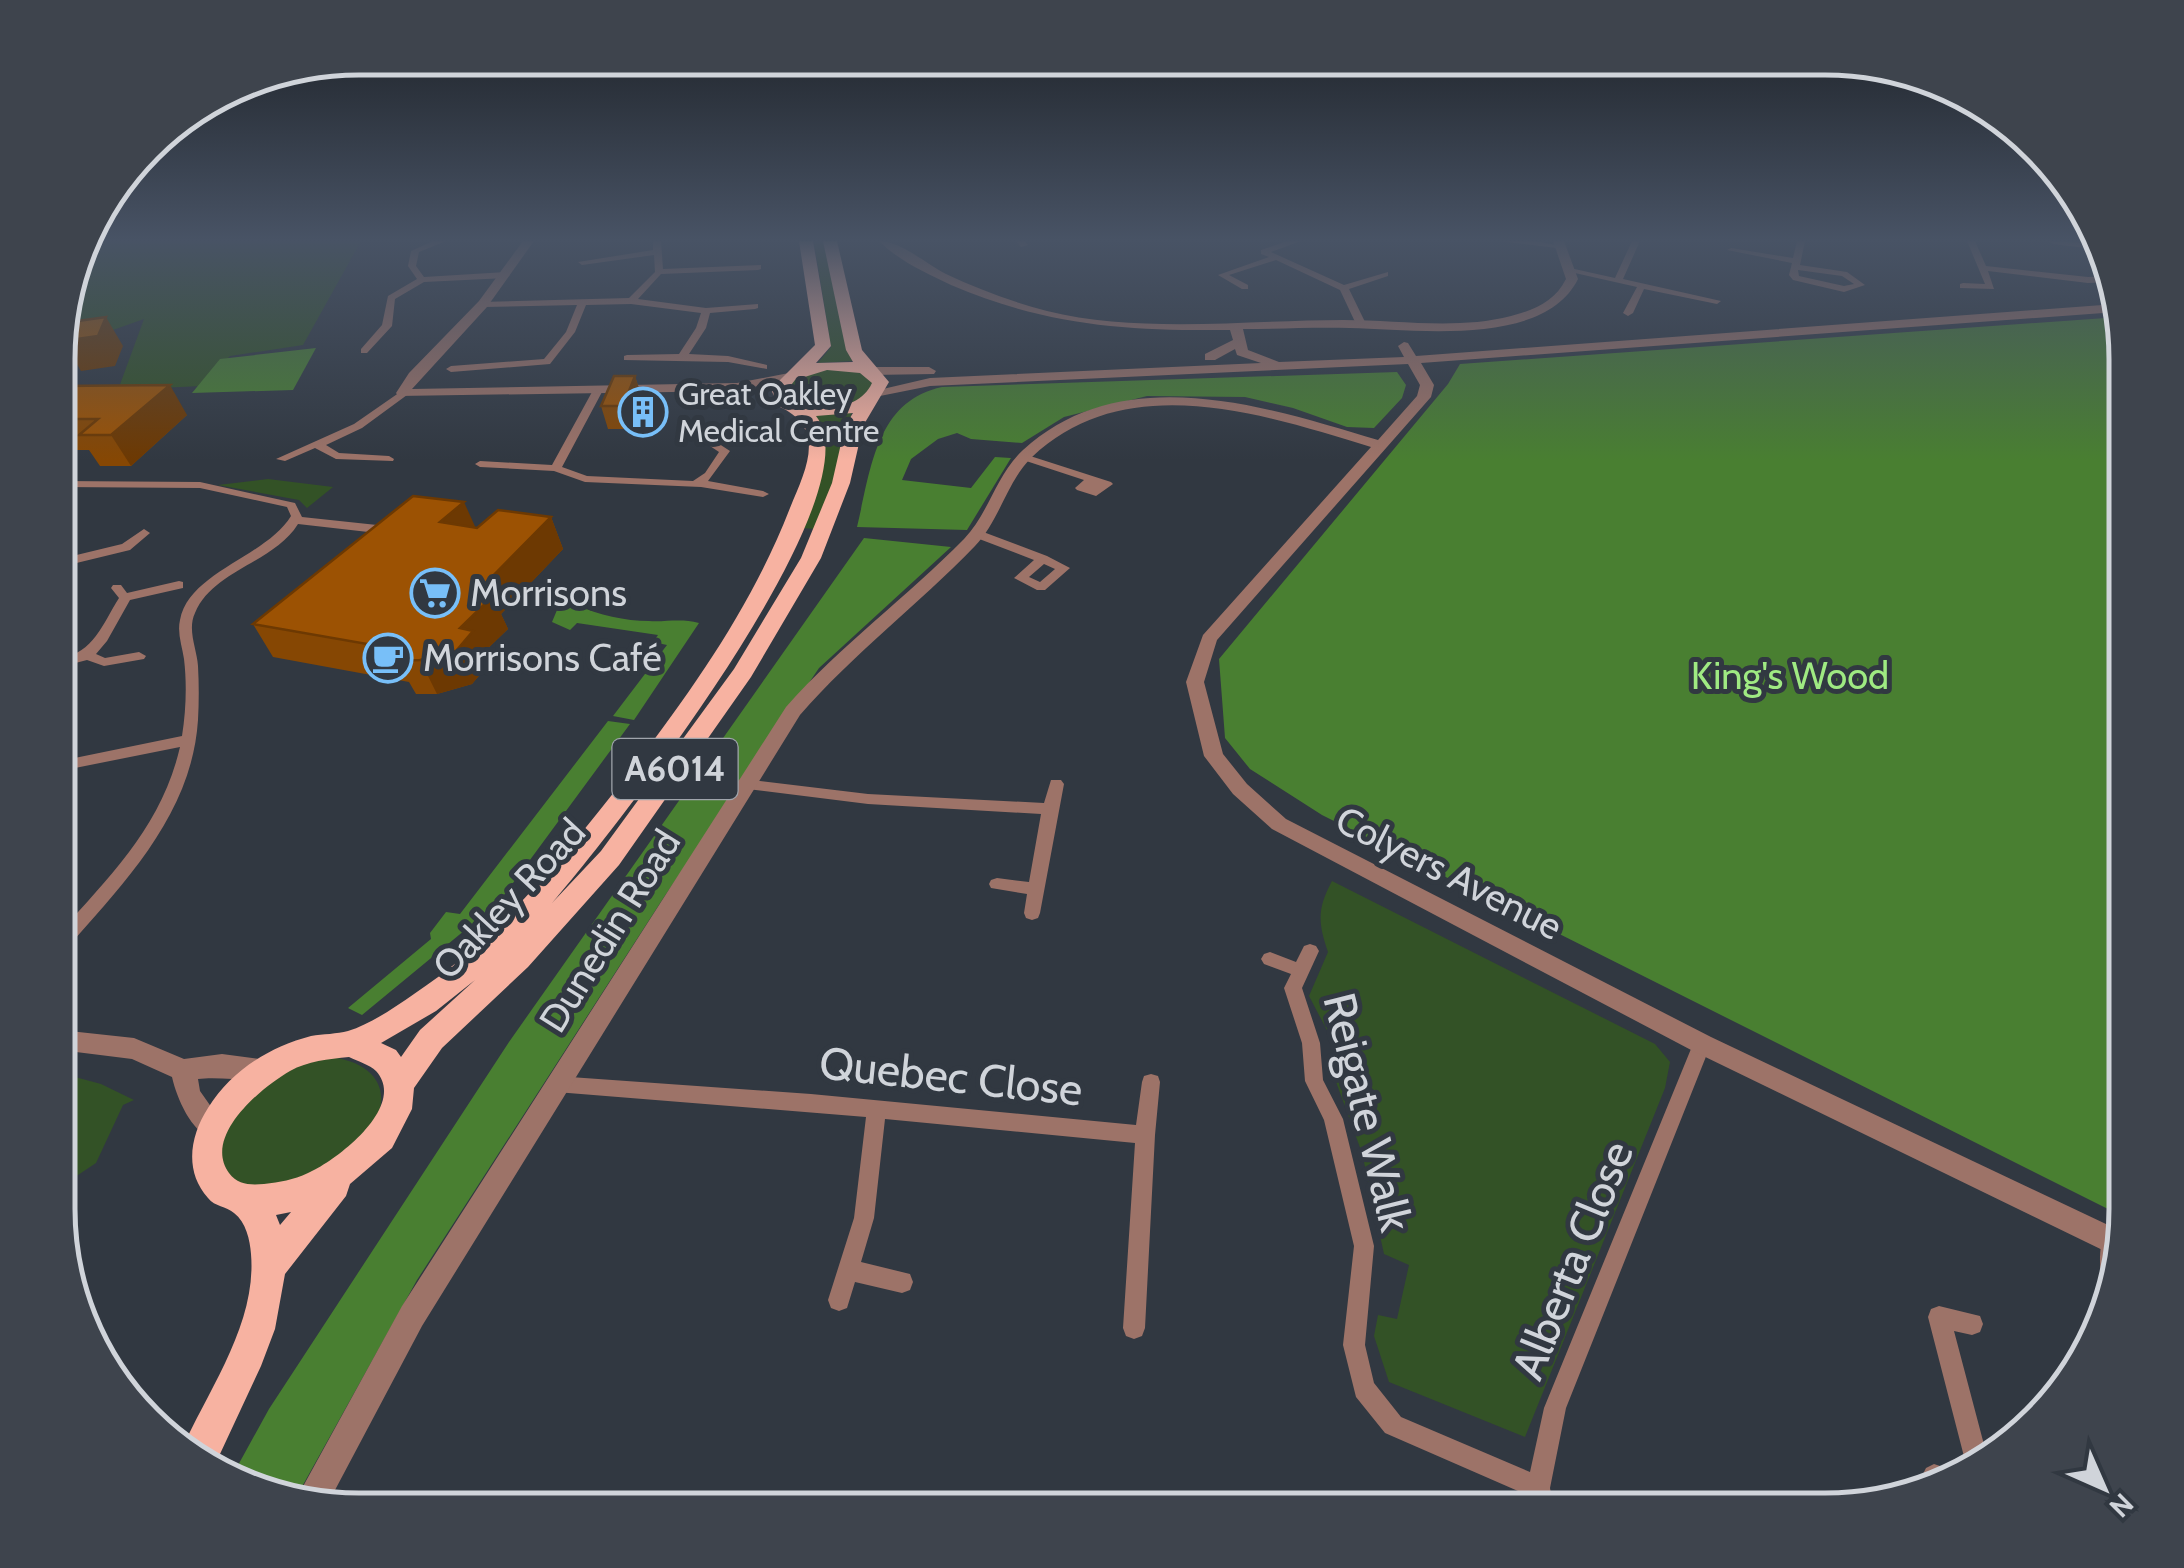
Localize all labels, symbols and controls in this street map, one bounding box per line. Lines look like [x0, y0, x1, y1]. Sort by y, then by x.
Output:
place label: Great Oakley Medical Centre [678, 374, 879, 450]
building icon: Great Oakley Medical Centre [617, 386, 669, 438]
supermarket icon: Morrisons [409, 567, 461, 619]
place label: Morrisons [470, 569, 627, 616]
cafe icon: Morrisons Café [362, 632, 414, 684]
place label: Morrisons Café [423, 634, 662, 681]
park label: King's Wood [1691, 652, 1889, 699]
road number: A6014 [612, 739, 738, 799]
street label: Colyers Avenue [1328, 795, 1570, 950]
street label: Oakley Road [422, 809, 595, 989]
street label: Dunedin Road [529, 821, 690, 1040]
street label: Reigate Walk [1312, 987, 1424, 1238]
street label: Quebec Close [817, 1035, 1085, 1117]
street label: Alberta Close [1500, 1133, 1644, 1387]
north arrow [2054, 1438, 2154, 1538]
text: N [2103, 1487, 2141, 1525]

